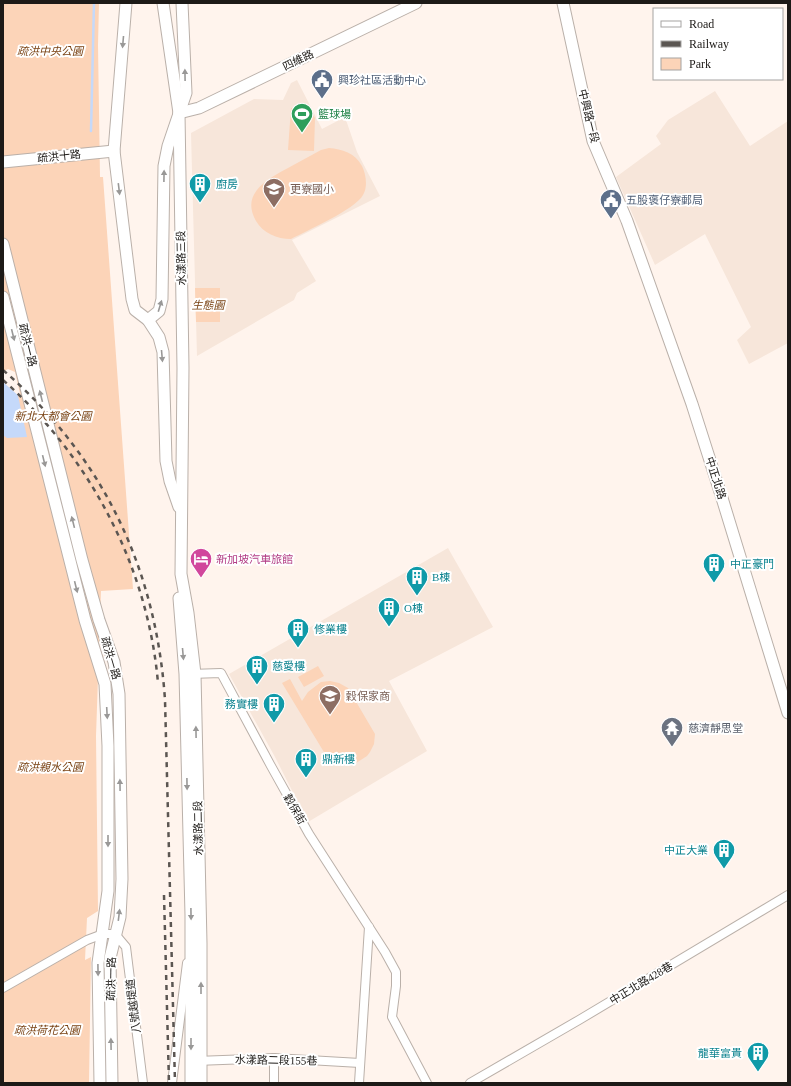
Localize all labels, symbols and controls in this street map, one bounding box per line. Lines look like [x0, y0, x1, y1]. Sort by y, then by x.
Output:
legend [653, 8, 783, 80]
text: Road [689, 17, 714, 31]
one-way arrow [120, 36, 127, 48]
text: Railway [689, 37, 729, 51]
park label: 疏洪中央公園 [17, 45, 85, 57]
street label: 四維路 [281, 47, 315, 73]
text: Park [689, 57, 711, 71]
public building icon: 興珍社區活動中心 [309, 67, 335, 100]
one-way arrow [182, 68, 188, 81]
place label: 興珍社區活動中心 [338, 74, 426, 86]
street label: 中興路一段 [577, 88, 601, 144]
sports icon: 籃球場 [289, 101, 315, 134]
place label: 籃球場 [318, 108, 351, 120]
street label: 疏洪十路 [36, 148, 82, 164]
one-way arrow [161, 169, 167, 182]
building icon: 廚房 [187, 171, 213, 204]
school or university icon: 更寮國小 [261, 176, 287, 209]
place label: 廚房 [216, 178, 238, 190]
one-way arrow [116, 183, 122, 195]
place label: 更寮國小 [290, 183, 334, 195]
public building icon: 五股褒仔寮郵局 [598, 187, 624, 220]
place label: 五股褒仔寮郵局 [626, 194, 703, 206]
street label: 水漾路三段 [175, 230, 187, 286]
one-way arrow [157, 299, 163, 311]
park label: 生態園 [192, 299, 226, 311]
street label: 疏洪一路 [17, 322, 39, 368]
one-way arrow [10, 329, 16, 341]
one-way arrow [159, 349, 166, 362]
one-way arrow [38, 390, 44, 402]
park label: 新北大都會公園 [15, 410, 93, 422]
one-way arrow [42, 455, 48, 467]
street label: 中正北路 [703, 455, 729, 501]
one-way arrow [70, 516, 76, 528]
hotel icon: 新加坡汽車旅館 [188, 546, 214, 579]
building icon: 中正豪門 [701, 551, 727, 584]
place label: 新加坡汽車旅館 [216, 553, 293, 565]
place label: 中正豪門 [730, 558, 774, 570]
building icon: B棟 [404, 564, 430, 597]
place label: B棟 [432, 571, 450, 583]
one-way arrow [74, 581, 80, 594]
building icon: O棟 [376, 595, 402, 628]
place label: O棟 [404, 602, 423, 614]
building icon: 修業樓 [285, 616, 311, 649]
place label: 修業樓 [314, 623, 347, 635]
street label: 疏洪一路 [99, 635, 123, 681]
one-way arrow [180, 648, 187, 660]
building icon: 慈愛樓 [244, 653, 270, 686]
place label: 慈愛樓 [272, 660, 305, 672]
school or university icon: 穀保家商 [317, 683, 343, 716]
place label: 穀保家商 [346, 690, 390, 702]
building icon: 務實樓 [261, 691, 287, 724]
place label: 務實樓 [225, 698, 258, 710]
one-way arrow [103, 707, 110, 719]
temple icon: 慈濟靜思堂 [659, 715, 685, 748]
place label: 慈濟靜思堂 [688, 722, 743, 734]
one-way arrow [193, 725, 199, 738]
building icon: 鼎新樓 [293, 746, 319, 779]
place label: 鼎新樓 [322, 753, 355, 765]
park label: 疏洪親水公園 [17, 761, 85, 773]
one-way arrow [117, 778, 123, 791]
one-way arrow [184, 778, 190, 791]
street label: 穀保街 [282, 792, 308, 826]
street label: 水漾路二段 [192, 800, 204, 856]
one-way arrow [105, 835, 111, 848]
building icon: 中正大業 [711, 837, 737, 870]
place label: 中正大業 [664, 844, 708, 856]
one-way arrow [187, 908, 194, 920]
one-way arrow [116, 909, 123, 921]
street label: 疏洪一路 [105, 957, 117, 1001]
street label: 中正北路428巷 [607, 959, 675, 1007]
one-way arrow [95, 964, 101, 977]
street label: 八號越堤道 [124, 978, 142, 1034]
one-way arrow [198, 981, 204, 994]
park label: 疏洪荷花公園 [14, 1024, 82, 1036]
one-way arrow [108, 1037, 114, 1050]
one-way arrow [188, 1038, 194, 1051]
building icon: 龍華富貴 [745, 1040, 771, 1073]
place label: 龍華富貴 [698, 1047, 742, 1059]
street label: 水漾路二段155巷 [235, 1053, 317, 1067]

